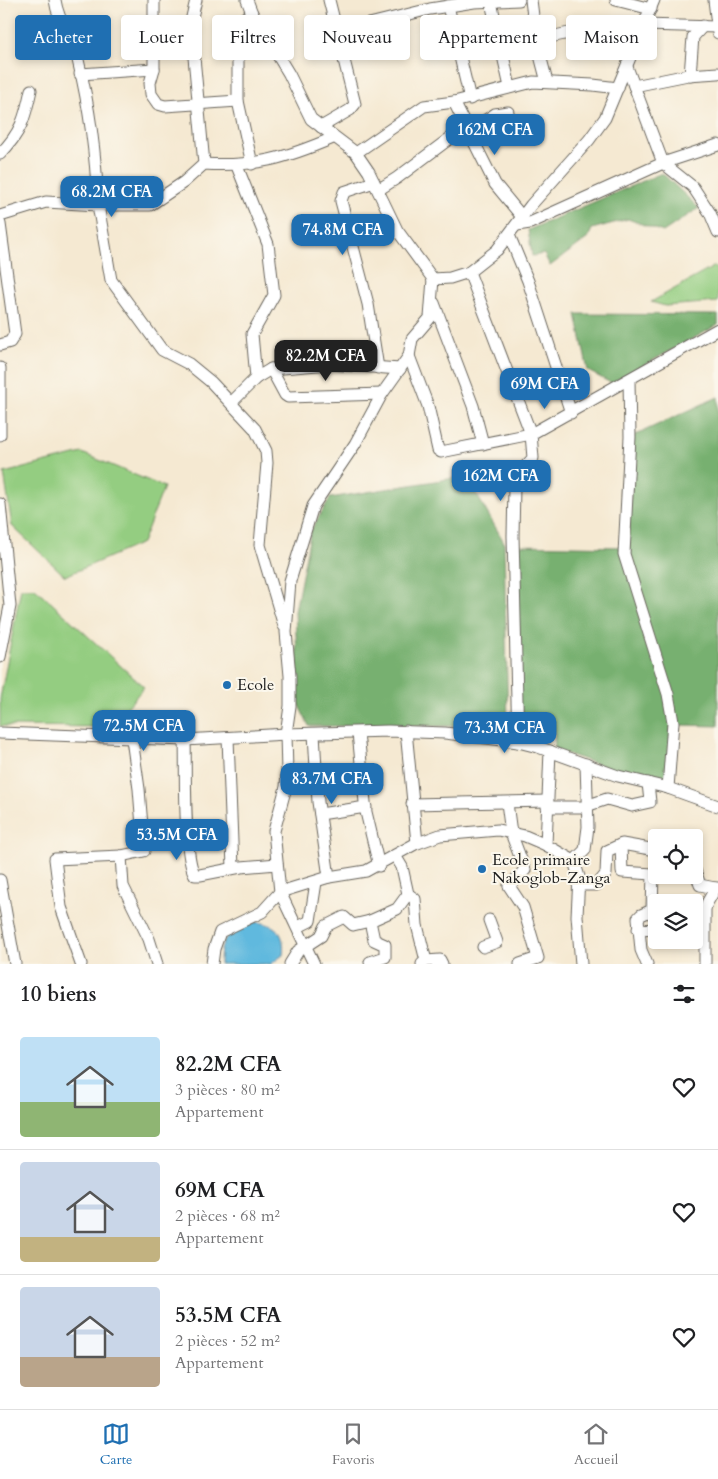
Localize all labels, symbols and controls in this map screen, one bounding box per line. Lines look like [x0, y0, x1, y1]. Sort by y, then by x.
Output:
chip: Acheter [15, 15, 111, 60]
chip: Louer [121, 15, 202, 60]
chip: Filtres [212, 15, 294, 60]
chip: Nouveau [304, 15, 410, 60]
chip: Appartement [420, 15, 556, 60]
chip: Maison [566, 15, 657, 60]
pin: 162M CFA [443, 114, 547, 156]
text: 162M CFA [457, 119, 533, 141]
pin: 68.2M CFA [55, 176, 169, 218]
text: 68.2M CFA [71, 181, 153, 203]
pin: 74.8M CFA [286, 214, 400, 256]
text: 74.8M CFA [302, 219, 384, 241]
pin: 82.2M CFA [269, 340, 383, 382]
text: 82.2M CFA [285, 345, 367, 367]
pin: 69M CFA [499, 368, 591, 410]
text: 69M CFA [511, 373, 579, 395]
pin: 162M CFA [449, 460, 553, 502]
text: 162M CFA [463, 465, 539, 487]
place label: Ecole [237, 674, 274, 696]
marker: Ecole [221, 679, 233, 691]
pin: 72.5M CFA [87, 710, 201, 752]
pin: 73.3M CFA [448, 712, 562, 754]
text: 72.5M CFA [103, 715, 185, 737]
text: 73.3M CFA [464, 717, 546, 739]
pin: 83.7M CFA [275, 762, 389, 805]
text: 83.7M CFA [291, 768, 373, 790]
pin: 53.5M CFA [120, 818, 234, 861]
text: 53.5M CFA [136, 824, 218, 846]
map controls [648, 829, 703, 949]
button: locate [648, 829, 703, 884]
place label: Ecole primaire Nakoglob-Zanga [492, 849, 611, 889]
marker: Ecole primaire Nakoglob-Zanga [476, 863, 488, 875]
button: layers [648, 894, 703, 949]
text: 10 biens [20, 980, 96, 1009]
icon: filters [670, 980, 698, 1008]
text: 82.2M CFA [175, 1050, 282, 1079]
icon: home [60, 1057, 120, 1117]
icon: heart [670, 1073, 698, 1101]
text: 3 pièces · 80 m² [175, 1079, 280, 1101]
text: Appartement [175, 1101, 263, 1123]
text: 69M CFA [175, 1176, 265, 1205]
icon: home [60, 1182, 120, 1242]
icon: heart [670, 1198, 698, 1226]
text: 2 pièces · 68 m² [175, 1205, 280, 1227]
text: Appartement [175, 1227, 263, 1249]
text: 53.5M CFA [175, 1301, 282, 1330]
icon: home [60, 1307, 120, 1367]
icon: heart [670, 1323, 698, 1351]
text: 2 pièces · 52 m² [175, 1330, 280, 1352]
text: Appartement [175, 1352, 263, 1374]
tab: Carte [100, 1420, 132, 1469]
tab: Favoris [332, 1420, 374, 1469]
tab: Accueil [574, 1420, 618, 1469]

